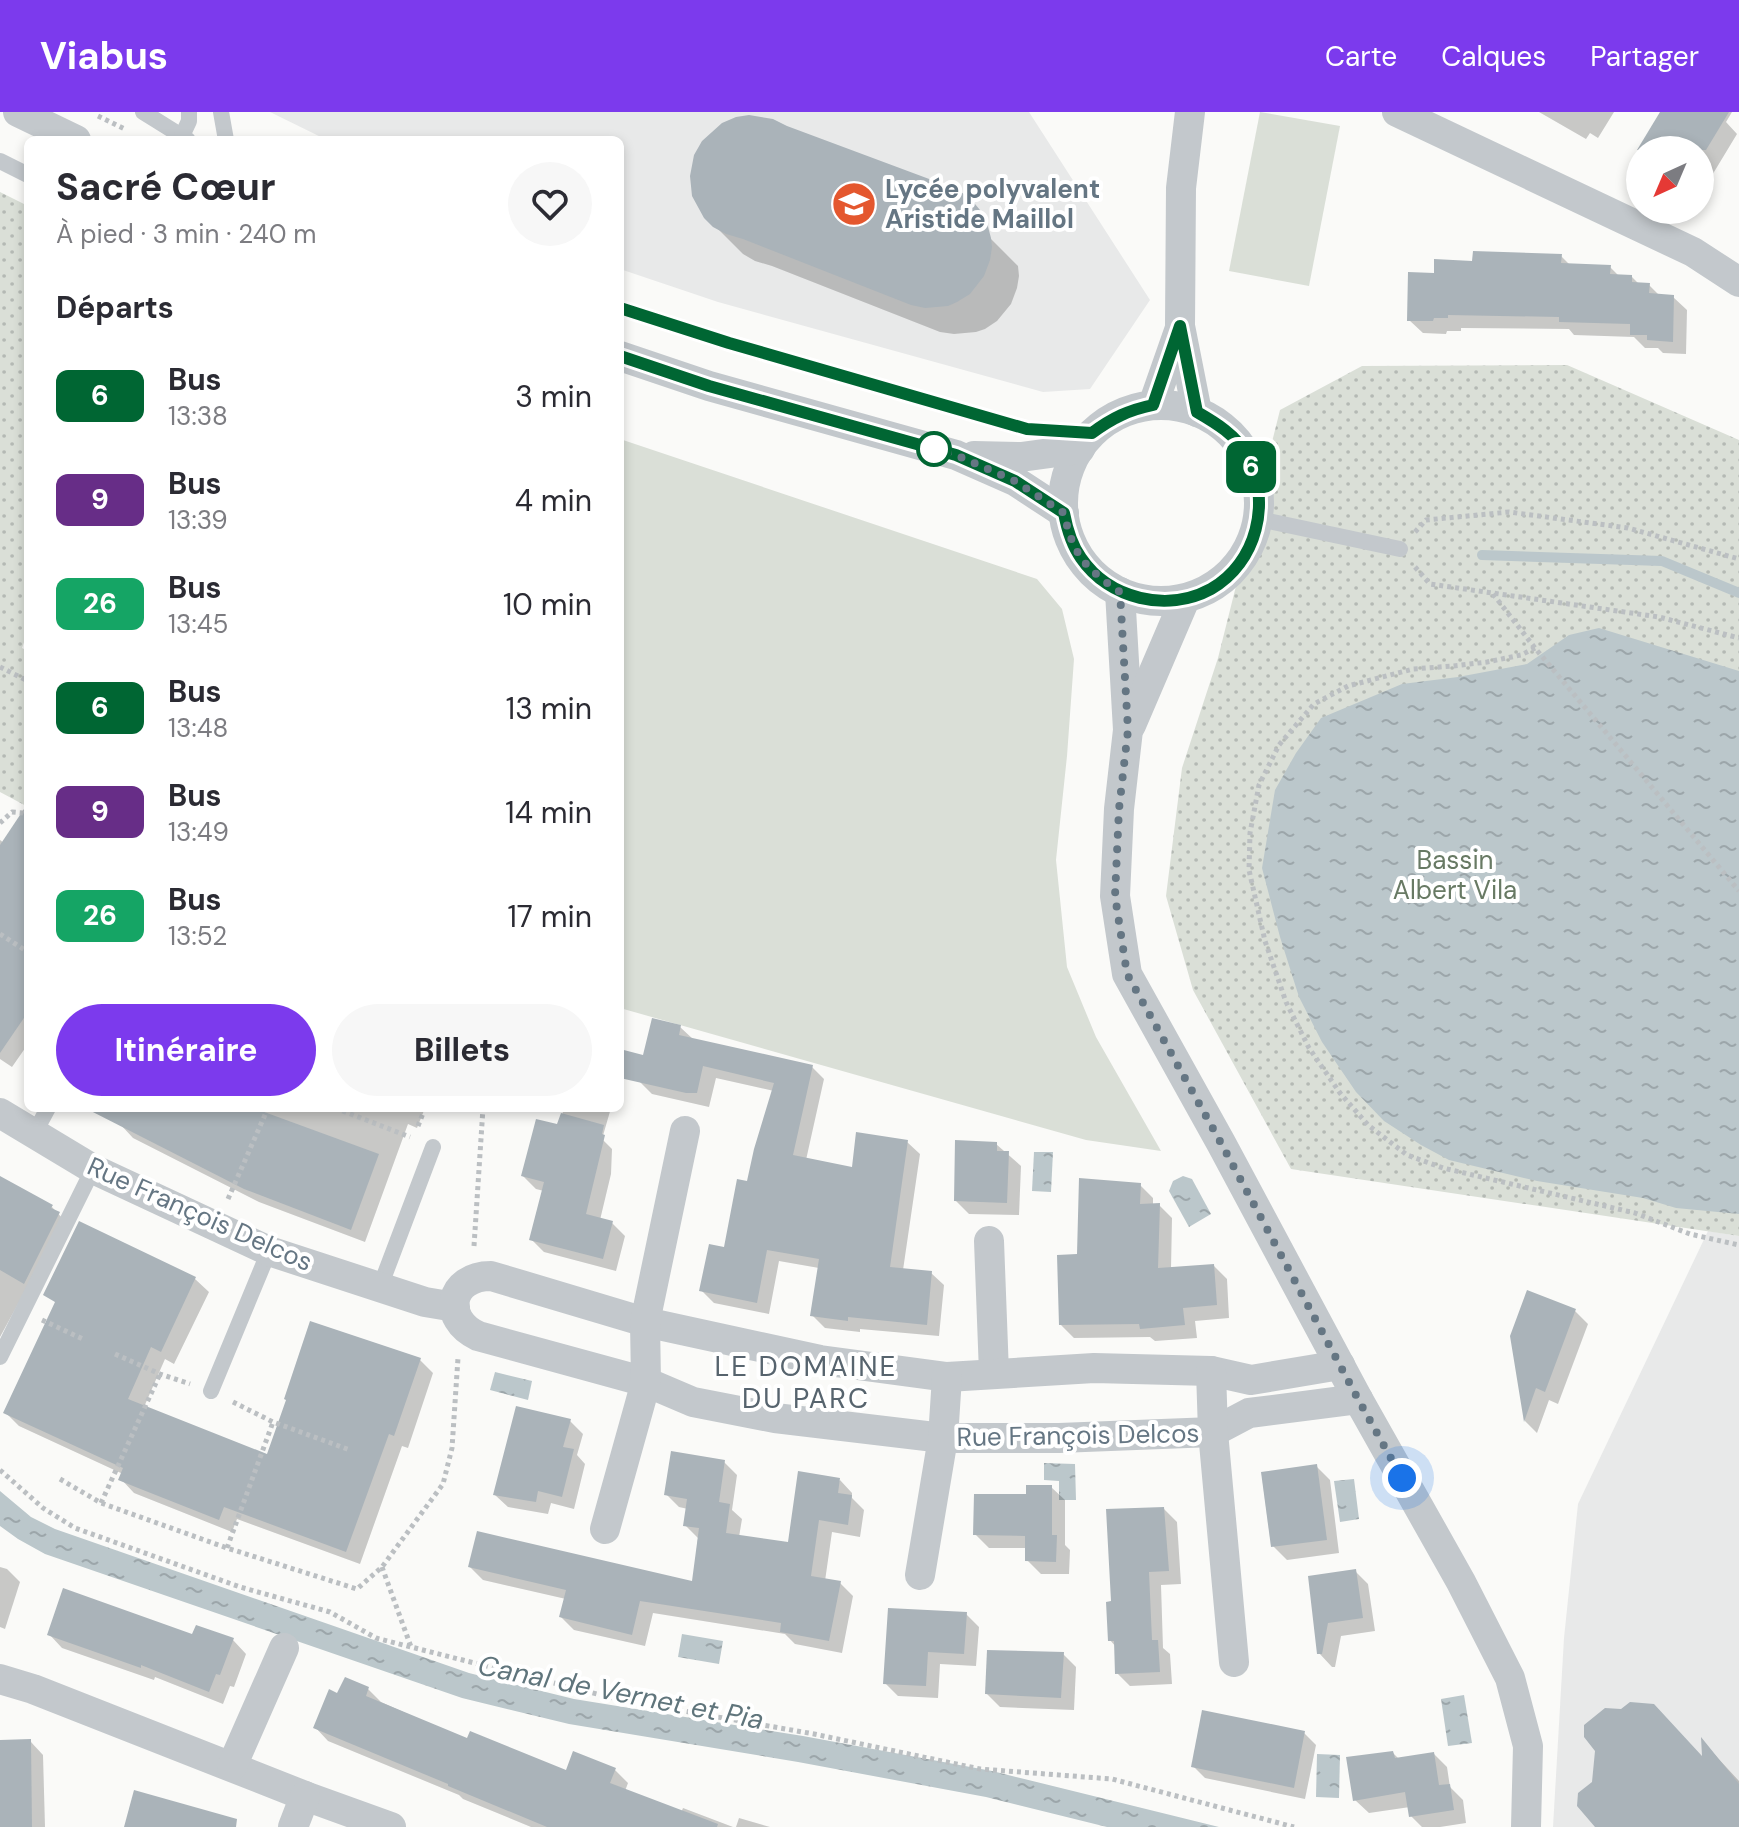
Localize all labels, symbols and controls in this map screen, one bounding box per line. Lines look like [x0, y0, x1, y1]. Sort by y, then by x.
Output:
text: Viabus [40, 31, 168, 81]
text: Carte [1325, 38, 1397, 75]
text: Calques [1441, 38, 1546, 75]
text: Partager [1590, 38, 1699, 75]
north arrow [1626, 136, 1714, 224]
map controls [1626, 136, 1714, 224]
text: Sacré Cœur [56, 162, 275, 212]
button: heart [508, 162, 592, 246]
place label: Lycée polyvalent Aristide Maillol [885, 172, 1100, 236]
school or university icon: Lycée polyvalent Aristide Maillol [830, 180, 878, 228]
text: À pied · 3 min · 240 m [56, 217, 317, 251]
text: Départs [56, 288, 174, 327]
text: Bus [168, 360, 222, 399]
text: 6 [91, 377, 109, 414]
text: 3 min [515, 377, 592, 416]
text: 13:38 [168, 399, 228, 433]
unlabelled marker [917, 432, 951, 466]
line badge: 6 [1225, 441, 1277, 493]
text: 6 [1242, 448, 1260, 485]
text: Bus [168, 464, 222, 503]
text: 9 [91, 481, 109, 518]
text: 4 min [515, 481, 592, 520]
text: 13:39 [168, 503, 228, 537]
text: Bus [168, 568, 222, 607]
text: 26 [83, 585, 117, 622]
text: 10 min [503, 585, 592, 624]
text: 13:45 [168, 607, 228, 641]
text: Bus [168, 672, 222, 711]
text: 6 [91, 689, 109, 726]
text: 13 min [506, 689, 592, 728]
text: 13:48 [168, 711, 228, 745]
text: Bus [168, 776, 222, 815]
text: 9 [91, 793, 109, 830]
text: 14 min [505, 793, 592, 832]
text: 13:49 [168, 815, 229, 849]
park label: Bassin Albert Vila [1393, 843, 1517, 907]
text: Bus [168, 880, 222, 919]
text: 26 [83, 897, 117, 934]
text: 17 min [507, 897, 592, 936]
text: 13:52 [168, 919, 227, 953]
button: Itinéraire [56, 1004, 316, 1096]
button: Billets [332, 1004, 592, 1096]
street label: Rue François Delcos [82, 1149, 318, 1279]
district label: LE DOMAINE DU PARC [715, 1348, 897, 1417]
street label: Rue François Delcos [956, 1416, 1200, 1454]
your location [1382, 1458, 1422, 1498]
water label: Canal de Vernet et Pia [475, 1647, 767, 1738]

